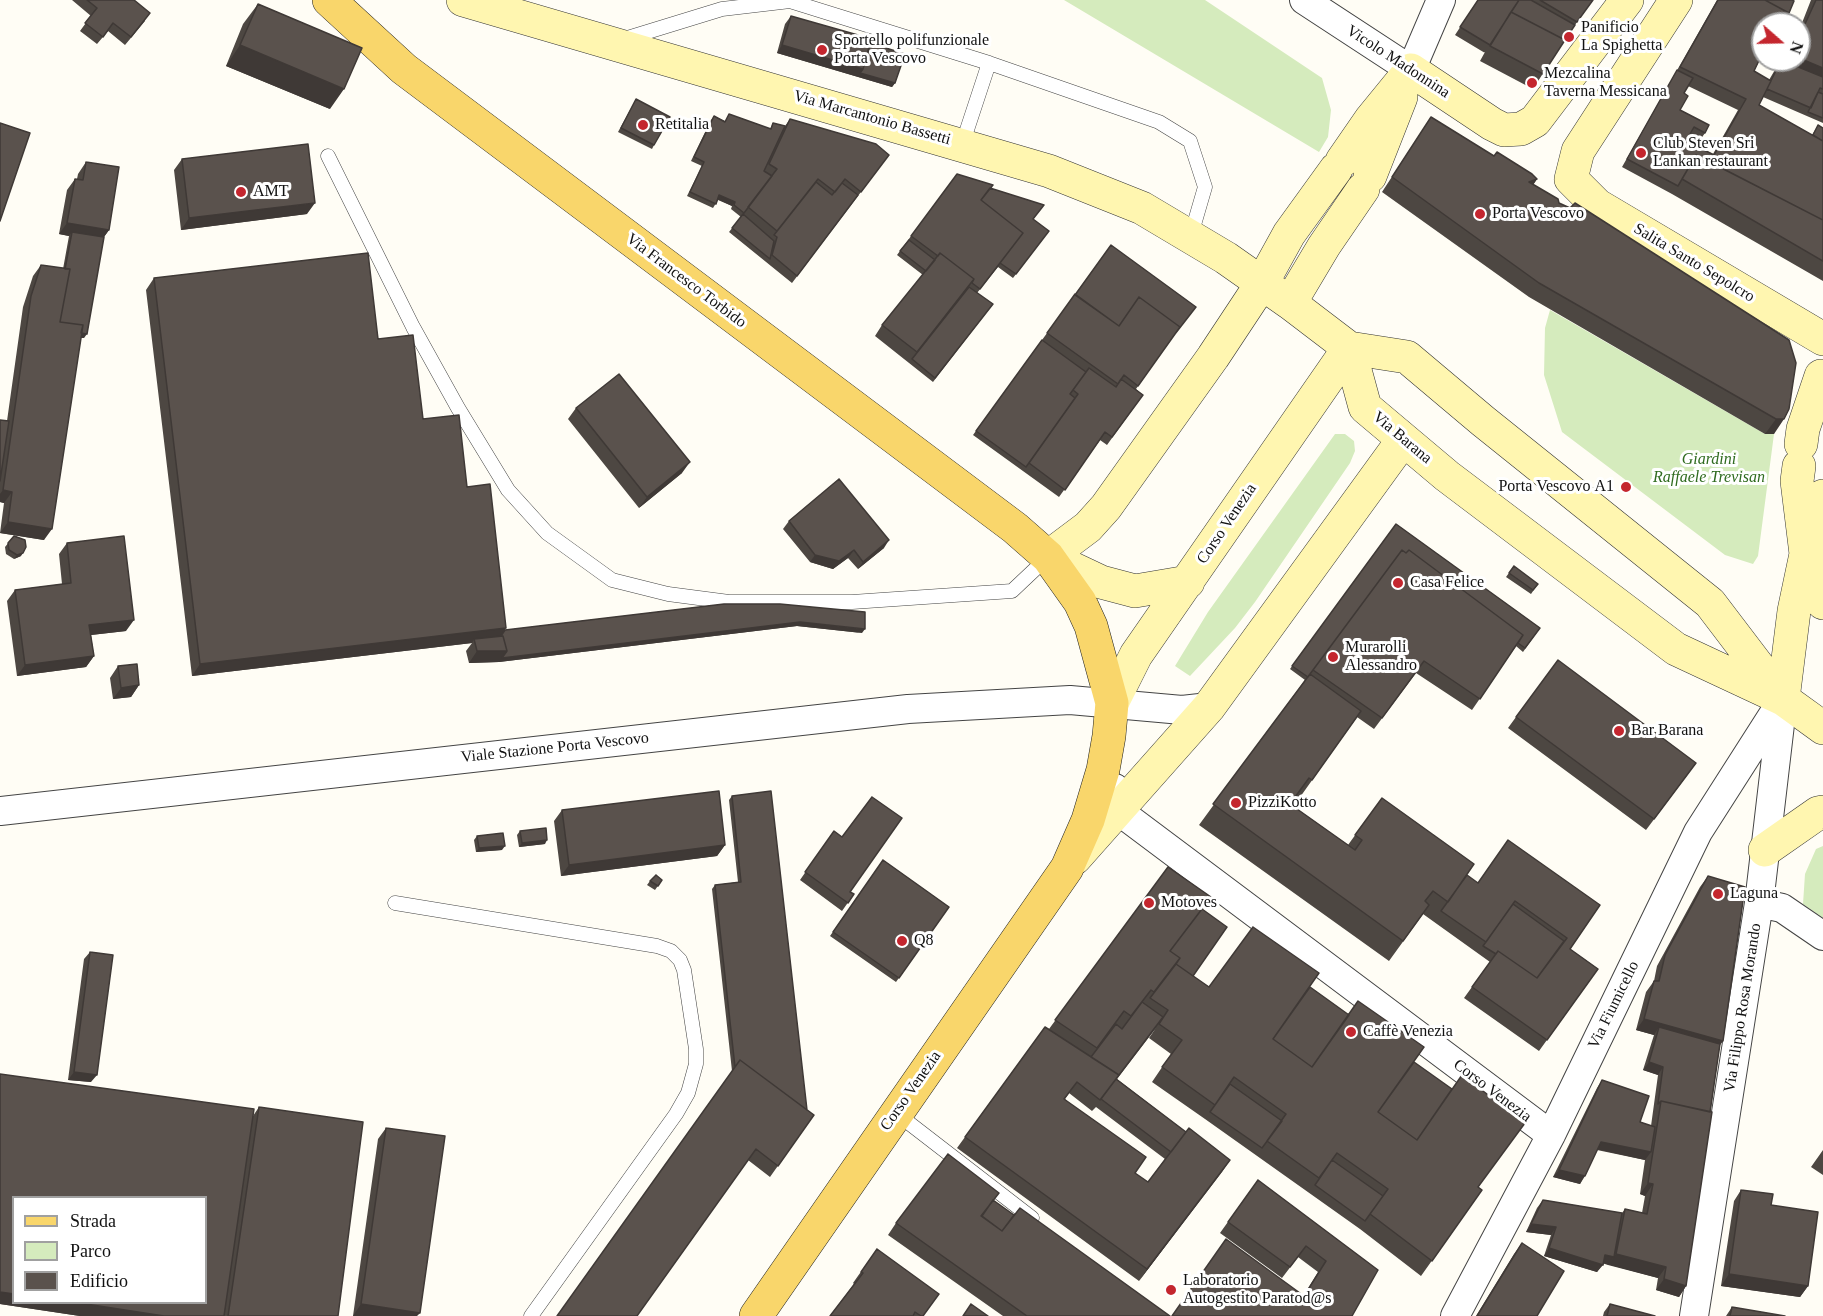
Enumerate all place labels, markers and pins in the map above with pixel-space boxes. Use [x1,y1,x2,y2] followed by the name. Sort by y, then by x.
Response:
[1581,18,1662,56] place label: Panificio La Spighetta
[1562,30,1576,44] marker: Panificio La Spighetta
[834,31,989,69] place label: Sportello polifunzionale Porta Vescovo
[815,43,829,57] marker: Sportello polifunzionale Porta Vescovo
[1544,64,1667,102] place label: Mezcalina Taverna Messicana
[1525,76,1539,90] marker: Mezcalina Taverna Messicana
[655,115,709,135] place label: Retitalia
[636,118,650,132] marker: Retitalia
[1653,134,1768,172] place label: Club Steven Sri Lankan restaurant
[1634,146,1648,160] marker: Club Steven Sri Lankan restaurant
[253,182,289,202] place label: AMT
[234,185,248,199] marker: AMT
[1492,204,1584,224] place label: Porta Vescovo
[1473,207,1487,221] marker: Porta Vescovo
[1498,477,1614,497] place label: Porta Vescovo A1
[1619,480,1633,494] marker: Porta Vescovo A1
[1410,573,1484,593] place label: Casa Felice
[1391,576,1405,590] marker: Casa Felice
[1345,638,1417,676] place label: Murarolli Alessandro
[1326,650,1340,664] marker: Murarolli Alessandro
[1631,721,1703,741] place label: Bar Barana
[1612,724,1626,738] marker: Bar Barana
[1248,793,1316,813] place label: PizziKotto
[1229,796,1243,810] marker: PizziKotto
[1730,884,1778,904] place label: Laguna
[1711,887,1725,901] marker: Laguna
[1161,893,1217,913] place label: Motoves
[1142,896,1156,910] marker: Motoves
[914,931,934,951] place label: Q8
[895,934,909,948] marker: Q8
[1363,1022,1453,1042] place label: Caffè Venezia
[1344,1025,1358,1039] marker: Caffè Venezia
[1183,1271,1332,1309] place label: Laboratorio Autogestito Paratod@s
[1164,1283,1178,1297] marker: Laboratorio Autogestito Paratod@s

